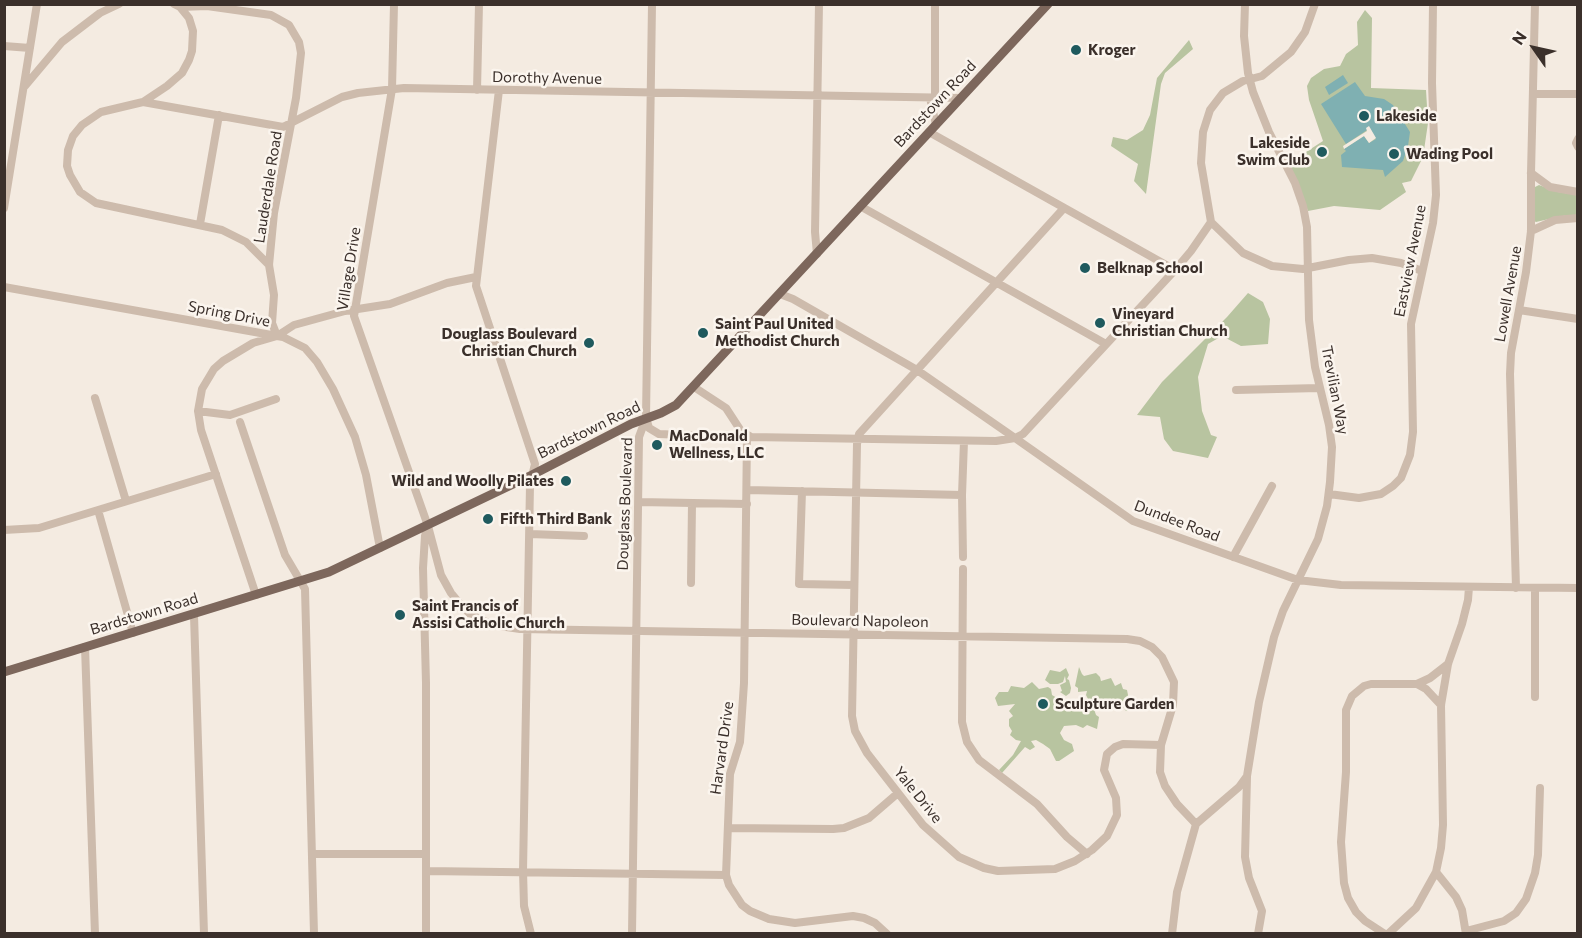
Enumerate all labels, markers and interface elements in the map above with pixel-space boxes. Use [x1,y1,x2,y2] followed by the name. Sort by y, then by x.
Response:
[1504,18,1564,78] north arrow
[1507,27,1530,48] text: N
[1088,41,1136,59] place label: Kroger
[1069,43,1083,57] marker: Kroger
[890,57,980,151] street label: Bardstown Road
[492,68,602,88] street label: Dorothy Avenue
[1376,107,1437,125] place label: Lakeside
[1357,109,1371,123] marker: Lakeside
[250,130,286,244] street label: Lauderdale Road
[1237,134,1310,169] place label: Lakeside Swim Club
[1315,145,1329,159] marker: Lakeside Swim Club
[1406,145,1493,163] place label: Wading Pool
[1387,147,1401,161] marker: Wading Pool
[1390,203,1430,319] street label: Eastview Avenue
[333,226,365,312] street label: Village Drive
[1491,244,1525,344] street label: Lowell Avenue
[1097,259,1203,277] place label: Belknap School
[1078,261,1092,275] marker: Belknap School
[186,297,272,331] street label: Spring Drive
[1112,305,1228,340] place label: Vineyard Christian Church
[715,315,840,350] place label: Saint Paul United Methodist Church
[1093,316,1107,330] marker: Vineyard Christian Church
[442,325,577,360] place label: Douglass Boulevard Christian Church
[696,326,710,340] marker: Saint Paul United Methodist Church
[582,336,596,350] marker: Douglass Boulevard Christian Church
[1318,344,1352,436] street label: Trevilian Way
[535,397,643,463] street label: Bardstown Road
[669,427,764,462] place label: MacDonald Wellness, LLC
[614,437,636,571] street label: Douglass Boulevard
[650,438,664,452] marker: MacDonald Wellness, LLC
[391,472,554,490] place label: Wild and Woolly Pilates
[559,474,573,488] marker: Wild and Woolly Pilates
[1132,496,1222,546] street label: Dundee Road
[500,510,612,528] place label: Fifth Third Bank
[481,512,495,526] marker: Fifth Third Bank
[88,589,200,639] street label: Bardstown Road
[412,597,565,632] place label: Saint Francis of Assisi Catholic Church
[393,608,407,622] marker: Saint Francis of Assisi Catholic Church
[791,611,929,631] street label: Boulevard Napoleon
[1055,695,1175,713] place label: Sculpture Garden
[1036,697,1050,711] marker: Sculpture Garden
[707,700,737,796] street label: Harvard Drive
[890,763,946,827] street label: Yale Drive

